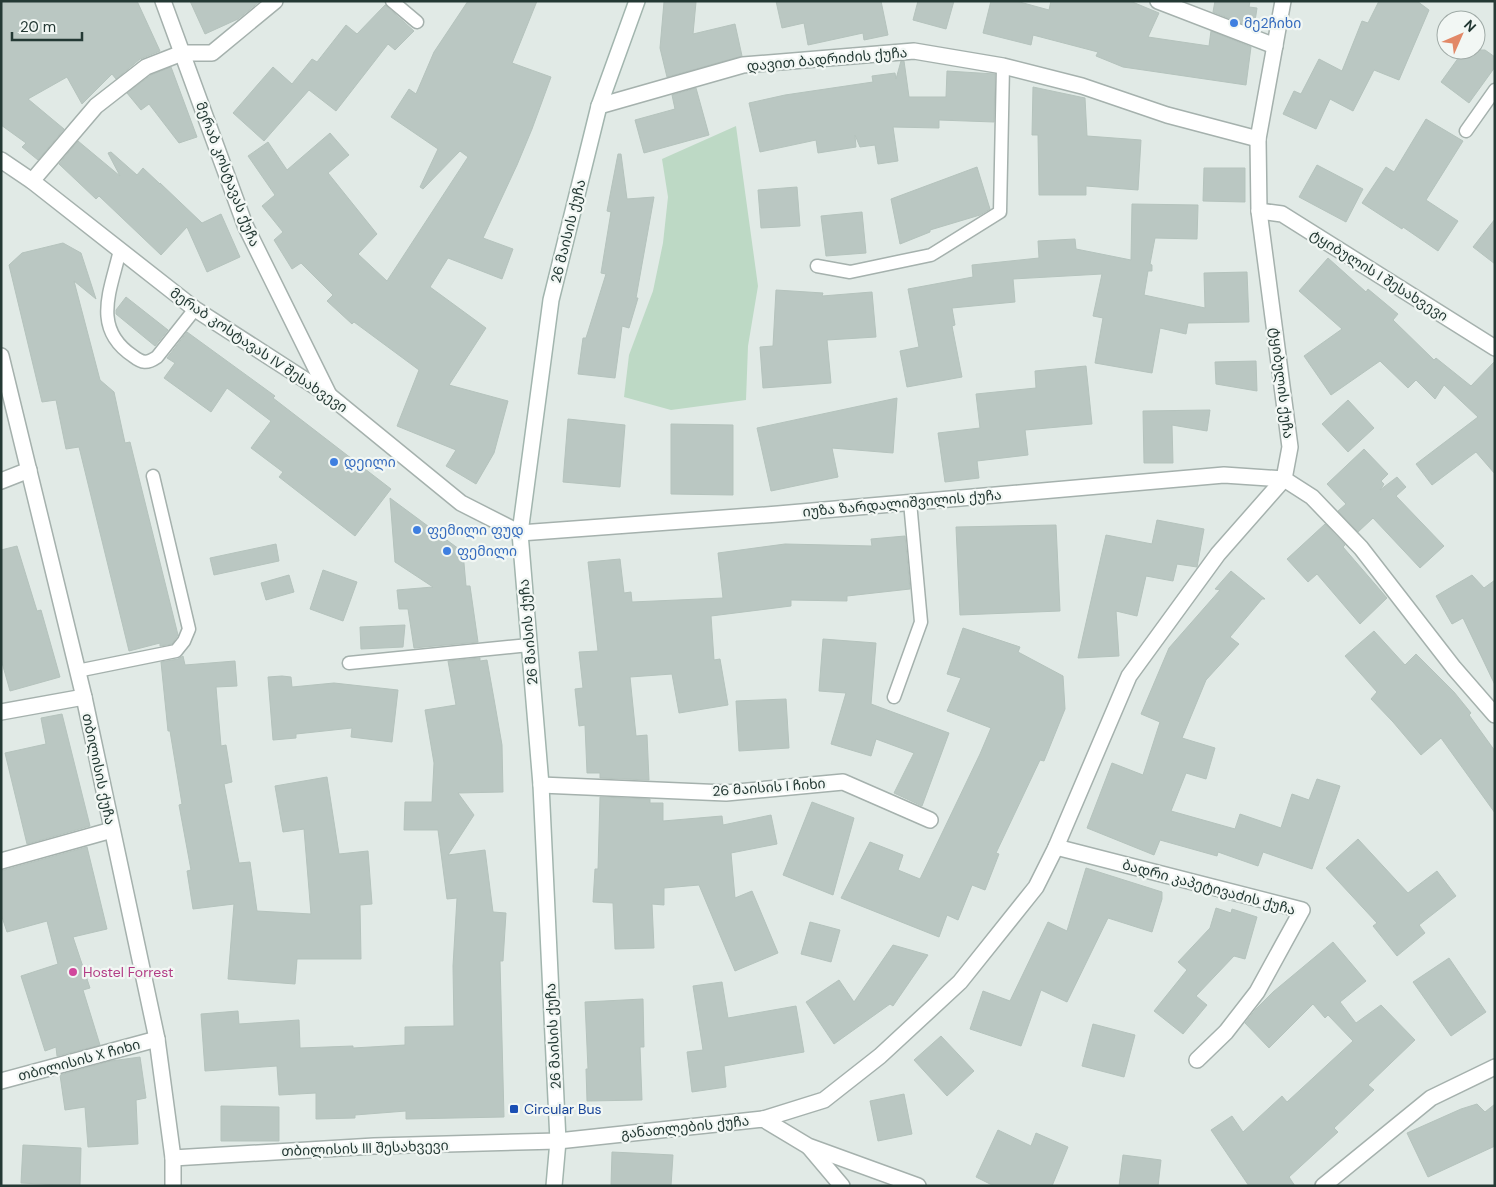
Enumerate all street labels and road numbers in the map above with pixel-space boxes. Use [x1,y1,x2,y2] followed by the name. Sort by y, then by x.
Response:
[746,43,908,75] street label: დავით ბადრიძის ქუჩა
[192,99,264,249] street label: მერაბ კოსტავას ქუჩა
[546,177,590,285] street label: 26 მაისის ქუჩა
[1307,225,1451,325] street label: ტყიბულის I შესახვევი
[167,284,351,416] street label: მერაბ კოსტავას IV შესახვევი
[1266,326,1298,440] street label: ტყიბულის ქუჩა
[802,485,1002,521] street label: იუზა ზარდალიშვილის ქუჩა
[514,578,542,686] street label: 26 მაისის ქუჩა
[78,712,120,826] street label: თბილისის ქუჩა
[712,774,826,800] street label: 26 მაისის I ჩიხი
[1120,855,1298,919] street label: ბადრი კაპეტივაძის ქუჩა
[541,983,565,1089] street label: 26 მაისის ქუჩა
[16,1035,142,1085] street label: თბილისის X ჩიხი
[620,1111,750,1143] street label: განათლების ქუჩა
[281,1136,449,1160] street label: თბილისის III შესახვევი

